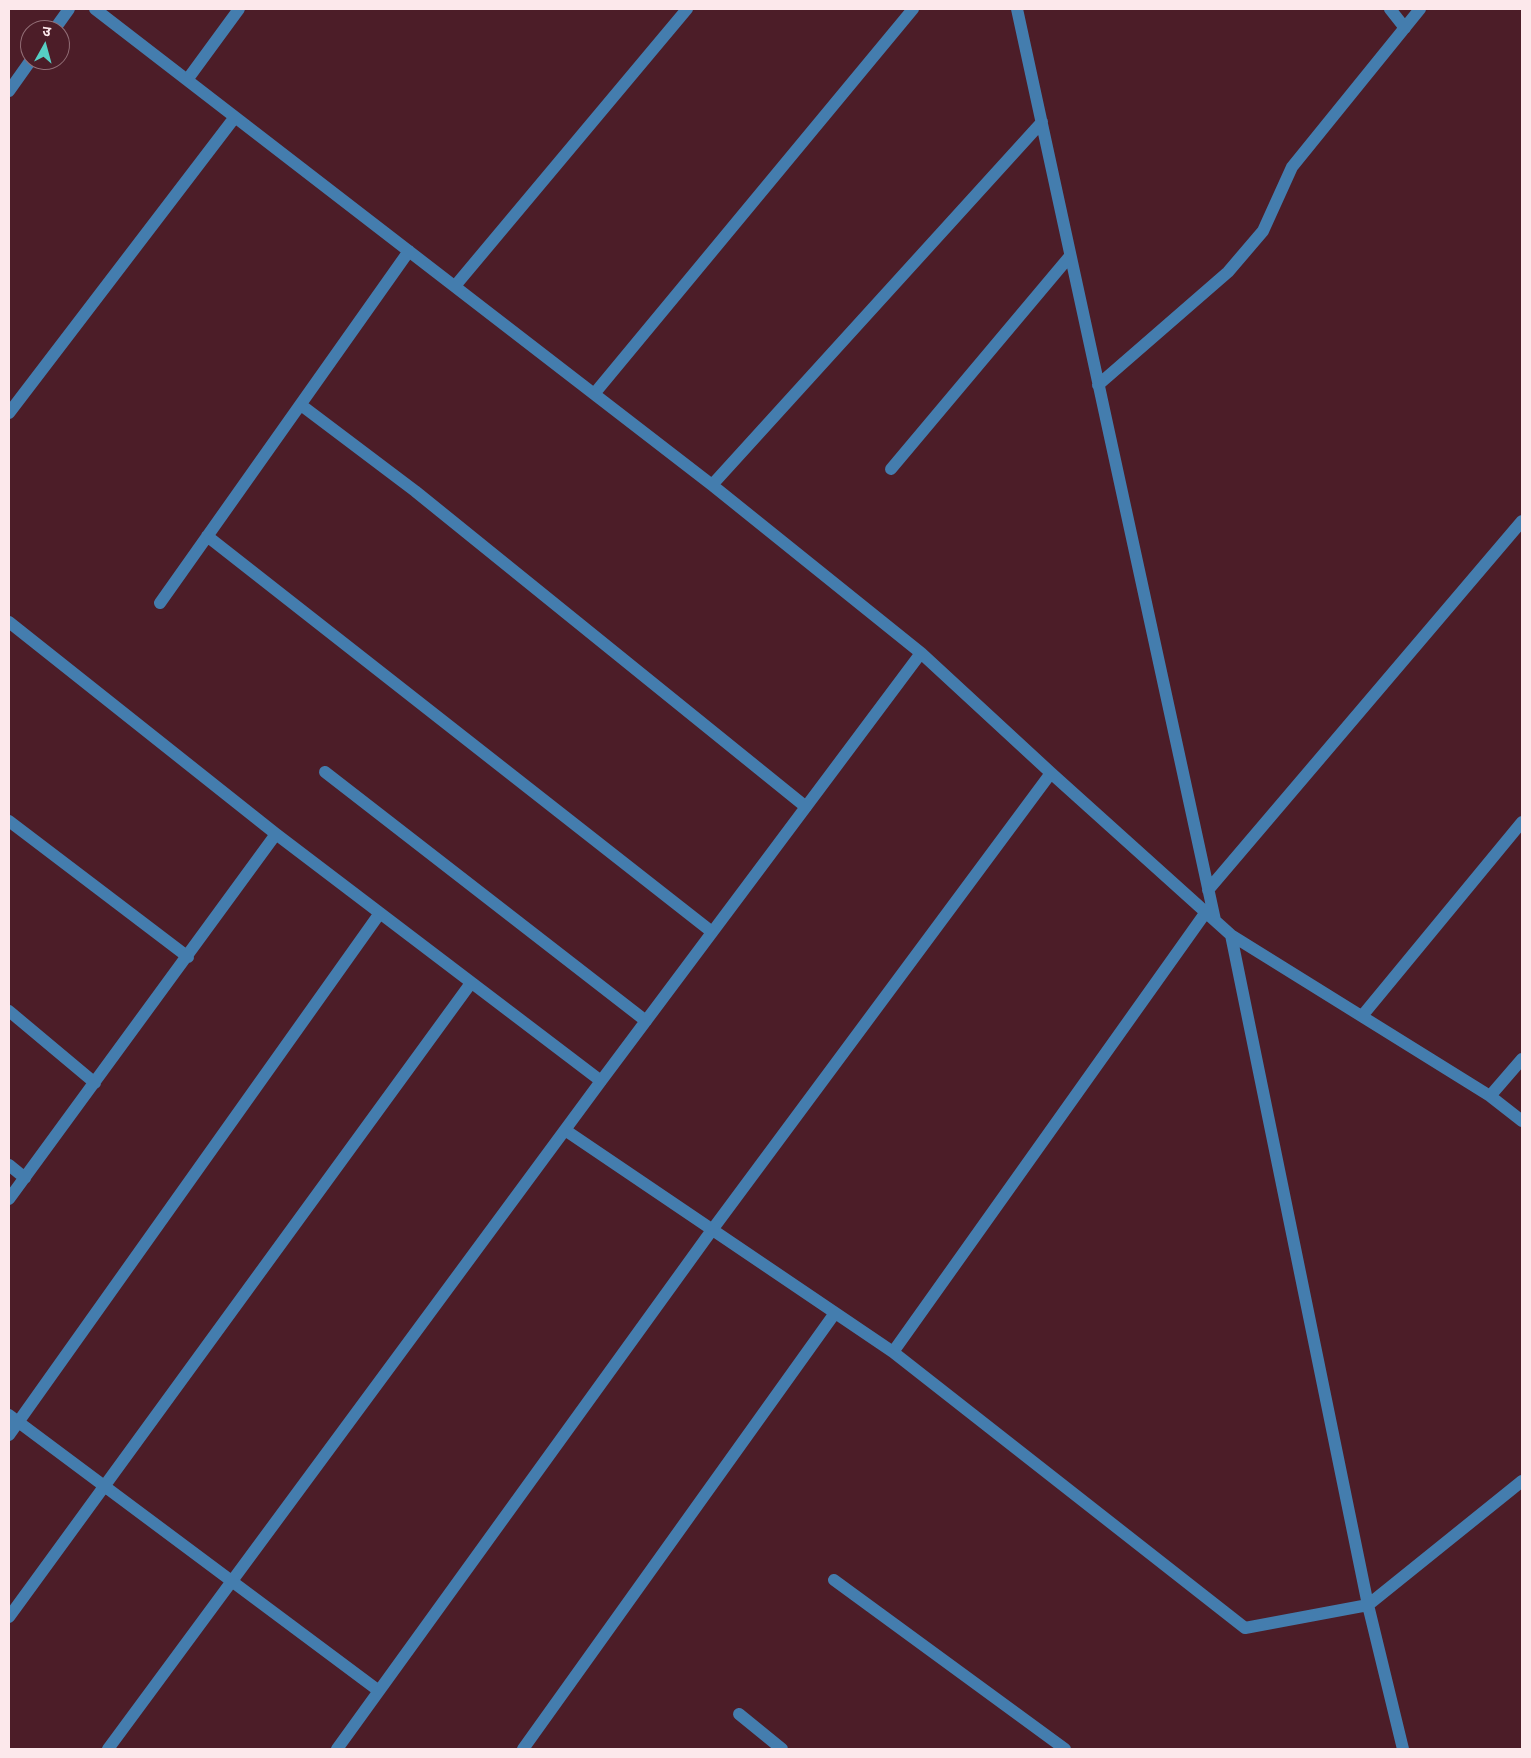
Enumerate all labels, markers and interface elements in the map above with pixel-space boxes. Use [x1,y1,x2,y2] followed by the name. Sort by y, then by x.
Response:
[20,20,70,70] north arrow
[42,23,52,40] text: उ

